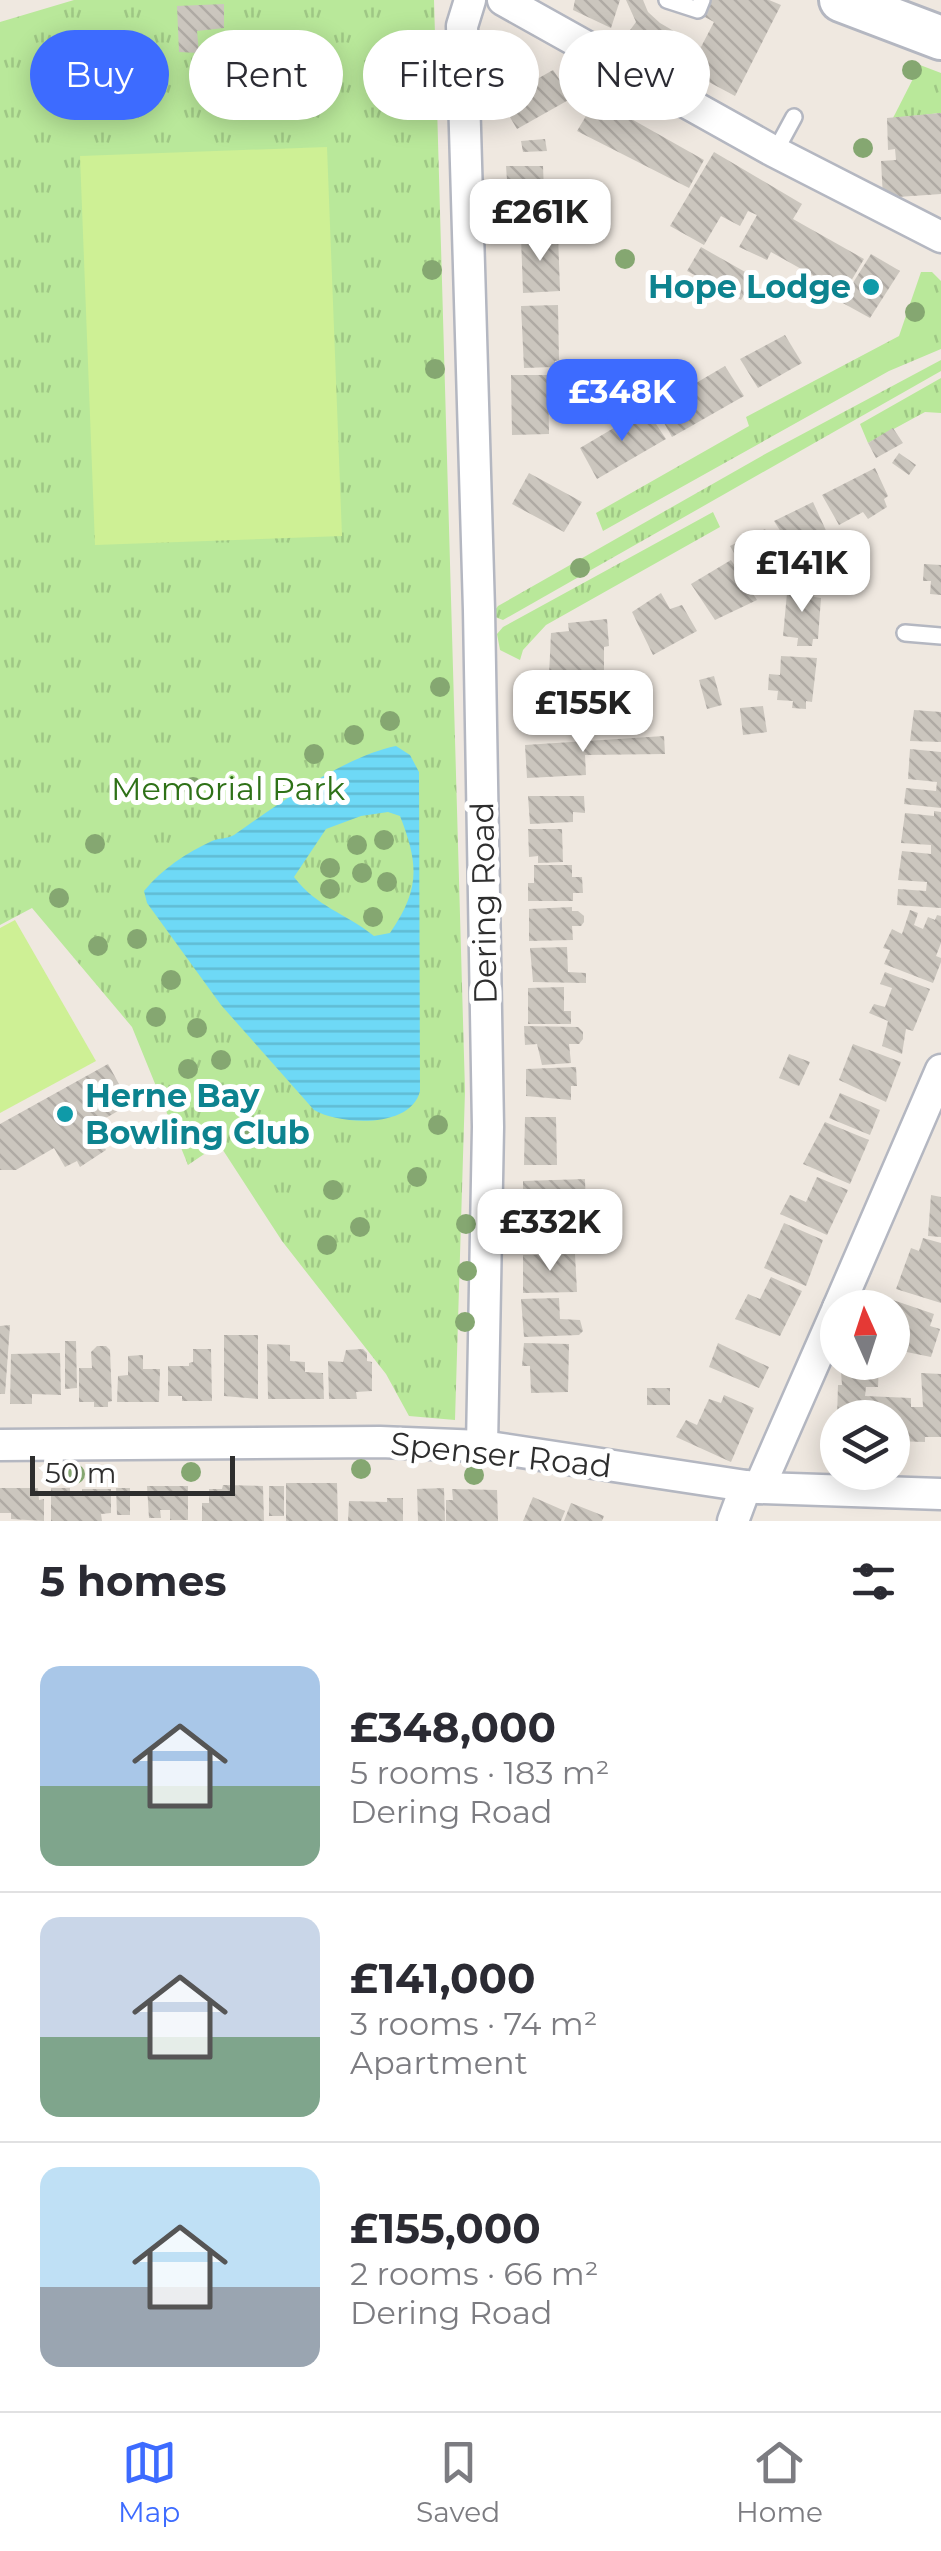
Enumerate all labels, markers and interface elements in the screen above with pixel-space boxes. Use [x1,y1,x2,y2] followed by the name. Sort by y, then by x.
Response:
[30,30,169,120] chip: Buy
[189,30,343,120] chip: Rent
[363,30,539,120] chip: Filters
[559,30,710,120] chip: New
[470,179,610,264] pin: £261K
[492,192,588,231] text: £261K
[648,267,851,306] place label: Hope Lodge
[860,276,882,298] marker: Hope Lodge
[552,359,692,444] pin: £348K
[568,372,676,411] text: £348K
[732,530,872,615] pin: £141K
[756,543,848,582] text: £141K
[513,670,653,755] pin: £155K
[535,683,631,722] text: £155K
[111,769,345,808] park label: Memorial Park
[462,801,505,1005] street label: Dering Road
[85,1076,310,1152] place label: Herne Bay Bowling Club
[54,1103,76,1125] marker: Herne Bay Bowling Club
[480,1189,620,1274] pin: £332K
[499,1202,601,1241] text: £332K
[820,1290,910,1380] north arrow
[820,1290,910,1490] map controls
[820,1400,910,1490] button: layers
[389,1423,614,1486] street label: Spenser Road
[30,1451,235,1496] scale bar
[45,1456,116,1490] text: 50 m
[846,1554,901,1609] icon: filters
[40,1555,227,1607] text: 5 homes
[350,1701,556,1753] text: £348,000
[120,1706,240,1826] icon: home
[350,1753,610,1792] text: 5 rooms · 183 m²
[350,1792,553,1831] text: Dering Road
[350,1952,535,2004] text: £141,000
[120,1957,240,2077] icon: home
[350,2004,597,2043] text: 3 rooms · 74 m²
[350,2043,528,2082] text: Apartment
[350,2202,541,2254] text: £155,000
[120,2207,240,2327] icon: home
[350,2254,599,2293] text: 2 rooms · 66 m²
[350,2293,553,2332] text: Dering Road
[118,2435,180,2529] tab: Map
[416,2435,500,2529] tab: Saved
[736,2435,823,2529] tab: Home

